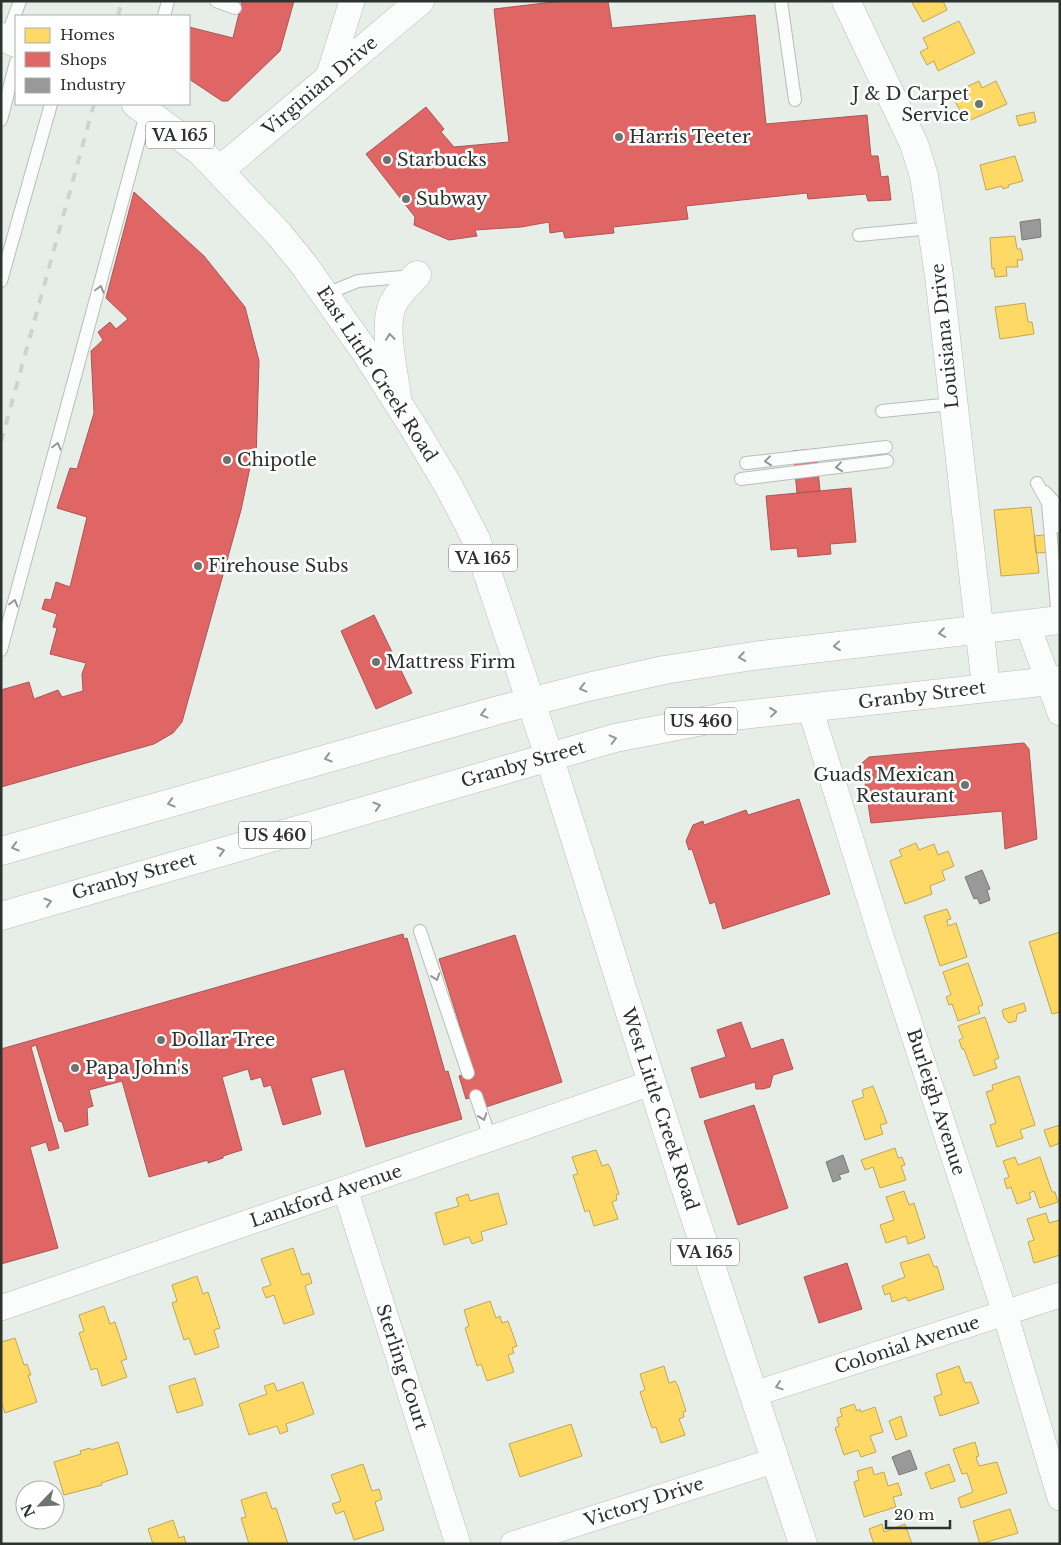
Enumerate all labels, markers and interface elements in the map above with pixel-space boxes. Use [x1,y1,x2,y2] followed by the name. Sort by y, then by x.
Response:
[15,15,190,105] legend
[60,25,115,44] text: Homes
[257,32,382,141] street label: Virginian Drive
[60,50,107,69] text: Shops
[60,75,126,94] text: Industry
[850,83,969,126] place label: J & D Carpet Service
[973,98,985,110] marker: J & D Carpet Service
[146,122,214,148] road number: VA 165
[629,126,751,148] place label: Harris Teeter
[613,131,625,143] marker: Harris Teeter
[397,149,487,171] place label: Starbucks
[381,154,393,166] marker: Starbucks
[416,188,488,210] place label: Subway
[400,193,412,205] marker: Subway
[926,262,964,410] street label: Louisiana Drive
[312,282,442,466] street label: East Little Creek Road
[94,286,104,294] one-way arrow
[385,333,396,341] one-way arrow
[51,442,62,450] one-way arrow
[237,449,317,471] place label: Chipotle
[221,454,233,466] marker: Chipotle
[763,455,771,466] one-way arrow
[835,461,843,472] one-way arrow
[449,544,517,572] road number: VA 165
[208,555,348,577] place label: Firehouse Subs
[192,560,204,572] marker: Firehouse Subs
[8,598,19,607] one-way arrow
[937,627,945,638] one-way arrow
[833,640,841,651] one-way arrow
[386,651,516,673] place label: Mattress Firm
[738,652,747,662] one-way arrow
[370,656,382,668] marker: Mattress Firm
[857,676,987,714] street label: Granby Street
[578,682,587,693] one-way arrow
[769,707,777,718] one-way arrow
[665,708,737,734] road number: US 460
[480,709,489,719] one-way arrow
[608,734,617,745] one-way arrow
[458,736,588,792] street label: Granby Street
[324,753,332,763] one-way arrow
[813,764,955,807] place label: Guads Mexican Restaurant
[959,779,971,791] marker: Guads Mexican Restaurant
[168,797,176,807] one-way arrow
[372,802,381,812] one-way arrow
[239,822,311,848] road number: US 460
[11,842,20,852] one-way arrow
[216,846,224,856] one-way arrow
[69,848,199,904] street label: Granby Street
[43,897,52,907] one-way arrow
[430,973,440,981] one-way arrow
[617,1004,703,1213] street label: West Little Creek Road
[902,1026,970,1178] street label: Burleigh Avenue
[171,1029,275,1051] place label: Dollar Tree
[155,1034,167,1046] marker: Dollar Tree
[85,1057,189,1079] place label: Papa John's
[69,1062,81,1074] marker: Papa John's
[477,1112,487,1120] one-way arrow
[247,1160,405,1232] street label: Lankford Avenue
[671,1238,739,1266] road number: VA 165
[371,1301,433,1433] street label: Sterling Court
[832,1311,982,1379] street label: Colonial Avenue
[775,1380,783,1390] one-way arrow
[580,1472,707,1532] street label: Victory Drive
[15,1480,65,1530] north arrow
[886,1498,950,1530] scale bar
[17,1501,39,1520] text: N
[894,1505,934,1524] text: 20 m

